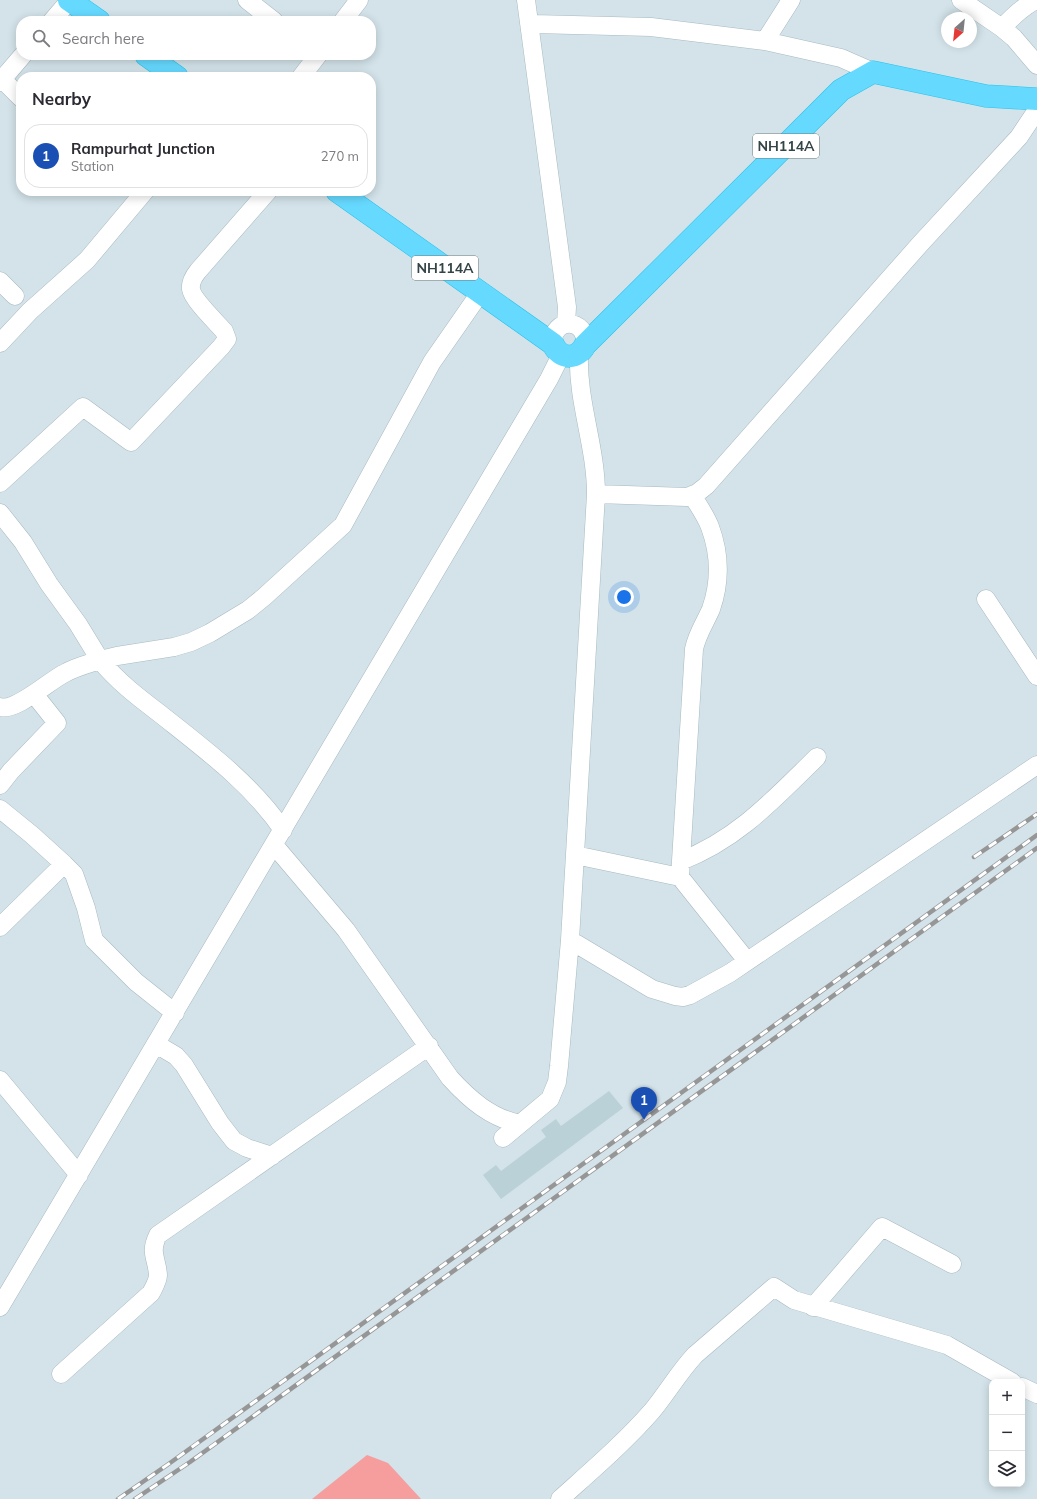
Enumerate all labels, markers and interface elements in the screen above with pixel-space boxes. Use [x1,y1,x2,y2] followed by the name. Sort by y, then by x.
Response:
[941,12,977,48] north arrow
[16,16,376,60] search box
[30,27,52,49] icon: search
[62,29,144,48] text: Search here
[32,88,91,109] text: Nearby
[753,134,819,158] road number: NH114A
[71,139,215,158] text: Rampurhat Junction
[42,148,50,164] text: 1
[321,148,359,164] text: 270 m
[71,158,114,174] text: Station
[412,256,478,280] road number: NH114A
[614,587,634,607] your location
[631,1087,657,1120] pin: 1
[989,1379,1025,1487] map controls
[989,1379,1025,1415] button: +
[989,1415,1025,1451] button: −
[989,1451,1025,1487] button: layers

